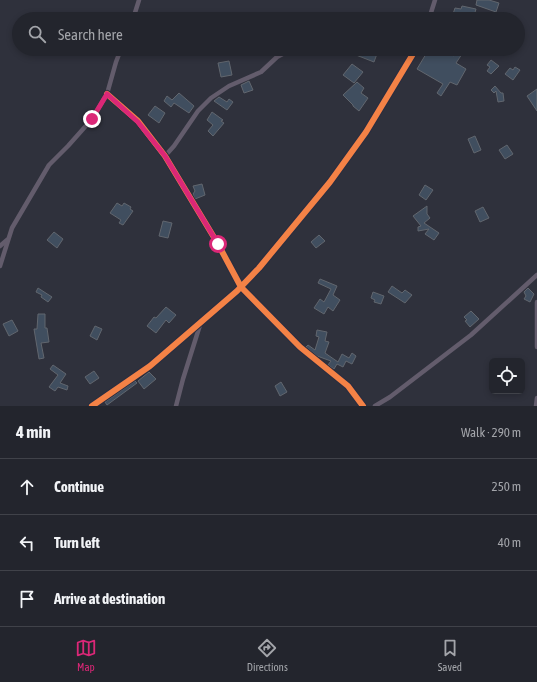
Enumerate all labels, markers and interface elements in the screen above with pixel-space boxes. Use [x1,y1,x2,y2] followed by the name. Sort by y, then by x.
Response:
[12,12,525,56] search box
[26,23,48,45] icon: search
[58,26,123,43] text: Search here
[83,110,101,128] route end
[209,235,227,253] route start
[489,358,525,394] map controls
[489,358,525,394] button: locate
[16,422,51,442] text: 4 min
[461,425,521,440] text: Walk · 290 m
[16,476,38,498] icon: ahead
[54,478,104,495] text: Continue
[492,479,521,494] text: 250 m
[16,532,38,554] icon: left
[54,534,100,551] text: Turn left
[498,535,521,550] text: 40 m
[16,588,38,610] icon: arrive
[54,590,165,607] text: Arrive at destination
[75,637,97,673] tab: Map
[247,637,288,673] tab: Directions
[438,637,462,673] tab: Saved

